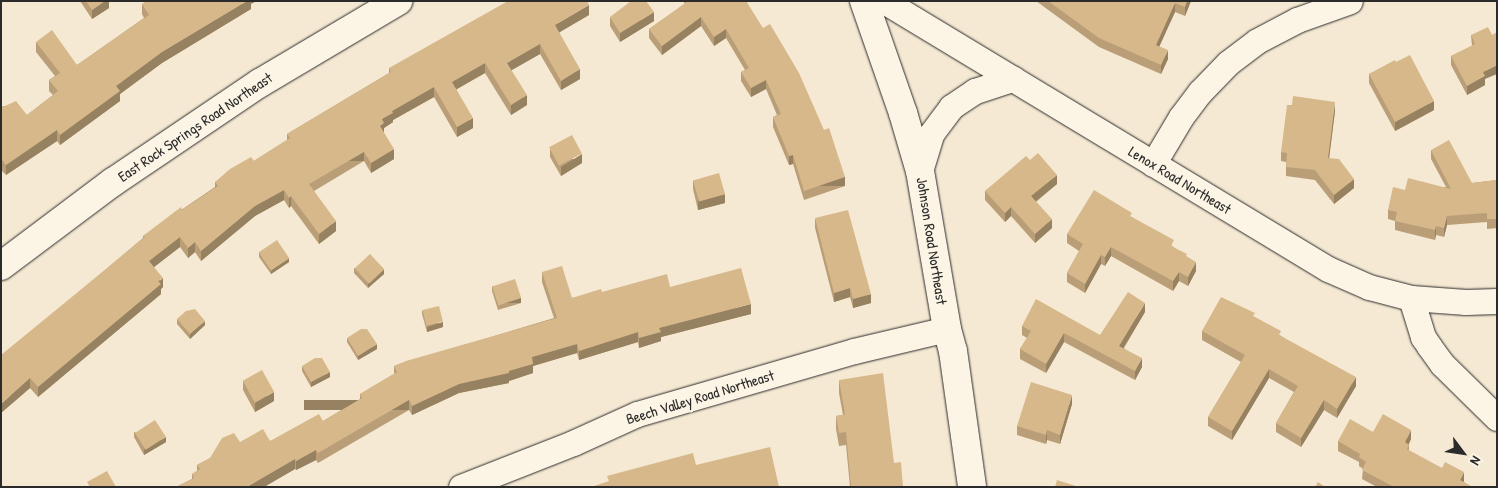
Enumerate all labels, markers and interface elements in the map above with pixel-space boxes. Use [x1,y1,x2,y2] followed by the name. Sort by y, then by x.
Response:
[114,69,276,185] street label: East Rock Springs Road Northeast
[1125,142,1235,218] street label: Lenox Road Northeast
[913,176,951,306] street label: Johnson Road Northeast
[624,366,776,428] street label: Beech Valley Road Northeast
[1438,428,1488,478] north arrow
[1466,453,1486,469] text: N

